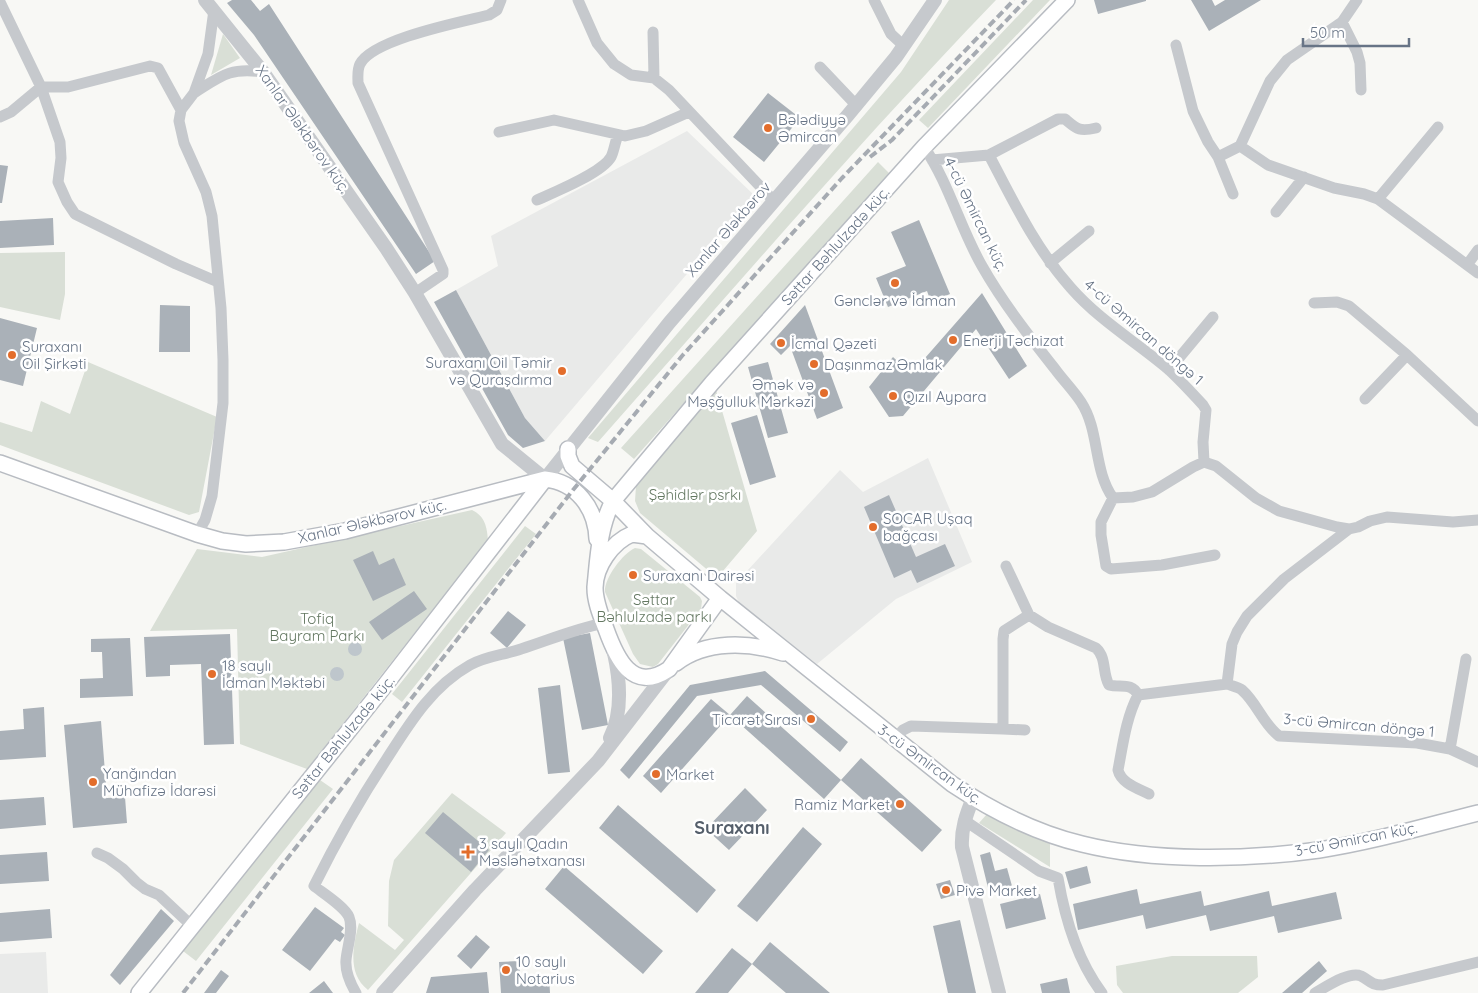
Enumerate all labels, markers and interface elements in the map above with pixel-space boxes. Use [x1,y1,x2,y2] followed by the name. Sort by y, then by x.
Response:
[1303,15,1409,47] scale bar
[1310,23,1345,42] text: 50 m
[252,61,354,197] street label: Xanlar Ələkbərov küç.
[778,110,846,146] place label: Bələdiyyə Əmircan
[762,122,774,134] marker: Bələdiyyə Əmircan
[940,154,1012,274] street label: 4-cü Əmircan küç.
[681,177,775,281] street label: Xanlar Ələkbərov
[777,183,893,309] street label: Səttar Bəhlulzadə küç.
[1080,275,1208,389] street label: 4-cü Əmircan döngə 1
[889,277,901,289] marker: Gənclər və İdman
[834,291,956,310] place label: Gənclər və İdman
[963,331,1064,350] place label: Enerji Təchizat
[791,334,877,353] place label: İcmal Qəzeti
[947,334,959,346] marker: Enerji Təchizat
[22,337,86,373] place label: Suraxanı Oil Şirkəti
[775,337,787,349] marker: İcmal Qəzeti
[6,349,18,361] marker: Suraxanı Oil Şirkəti
[426,353,552,389] place label: Suraxanı Oil Təmir və Quraşdırma
[824,355,942,374] place label: Daşınmaz Əmlak
[808,358,820,370] marker: Daşınmaz Əmlak
[556,365,568,377] marker: Suraxanı Oil Təmir və Quraşdırma
[687,375,814,411] place label: Əmək və Məşğulluk Mərkəzi
[818,387,830,399] marker: Əmək və Məşğulluk Mərkəzi
[903,387,987,406] place label: Qızıl Aypara
[887,390,899,402] marker: Qızıl Aypara
[649,485,741,504] park label: Şəhidlər psrkı
[296,495,448,547] street label: Xanlar Ələkbərov küç.
[883,509,972,545] place label: SOCAR Uşaq bağçası
[867,521,879,533] marker: SOCAR Uşaq bağçası
[643,566,755,585] place label: Suraxanı Dairəsi
[627,569,639,581] marker: Suraxanı Dairəsi
[596,590,712,626] park label: Səttar Bəhlulzadə parkı
[270,609,364,645] park label: Tofiq Bayram Parkı
[222,656,325,692] place label: 18 saylı İdman Məktəbi
[206,668,218,680] marker: 18 saylı İdman Məktəbi
[287,672,399,802] street label: Səttar Bəhlulzadə küç.
[1283,709,1435,741] street label: 3-cü Əmircan döngə 1
[712,710,801,729] place label: Ticarət Sırası
[805,713,817,725] marker: Ticarət Sırası
[874,720,986,808] street label: 3-cü Əmircan küç.
[103,764,216,800] place label: Yanğından Mühafizə İdarəsi
[666,765,715,784] place label: Market
[650,768,662,780] marker: Market
[87,776,99,788] marker: Yanğından Mühafizə İdarəsi
[794,795,890,814] place label: Ramiz Market
[894,798,906,810] marker: Ramiz Market
[694,816,770,839] district label: Suraxanı
[1293,818,1419,860] street label: 3-cü Əmircan küç.
[479,834,585,870] place label: 3 saylı Qadın Məsləhətxanası
[461,845,475,859] marker: 3 saylı Qadın Məsləhətxanası
[956,881,1037,900] place label: Pivə Market
[940,884,952,896] marker: Pivə Market
[516,952,575,988] place label: 10 saylı Notarius
[500,964,512,976] marker: 10 saylı Notarius

